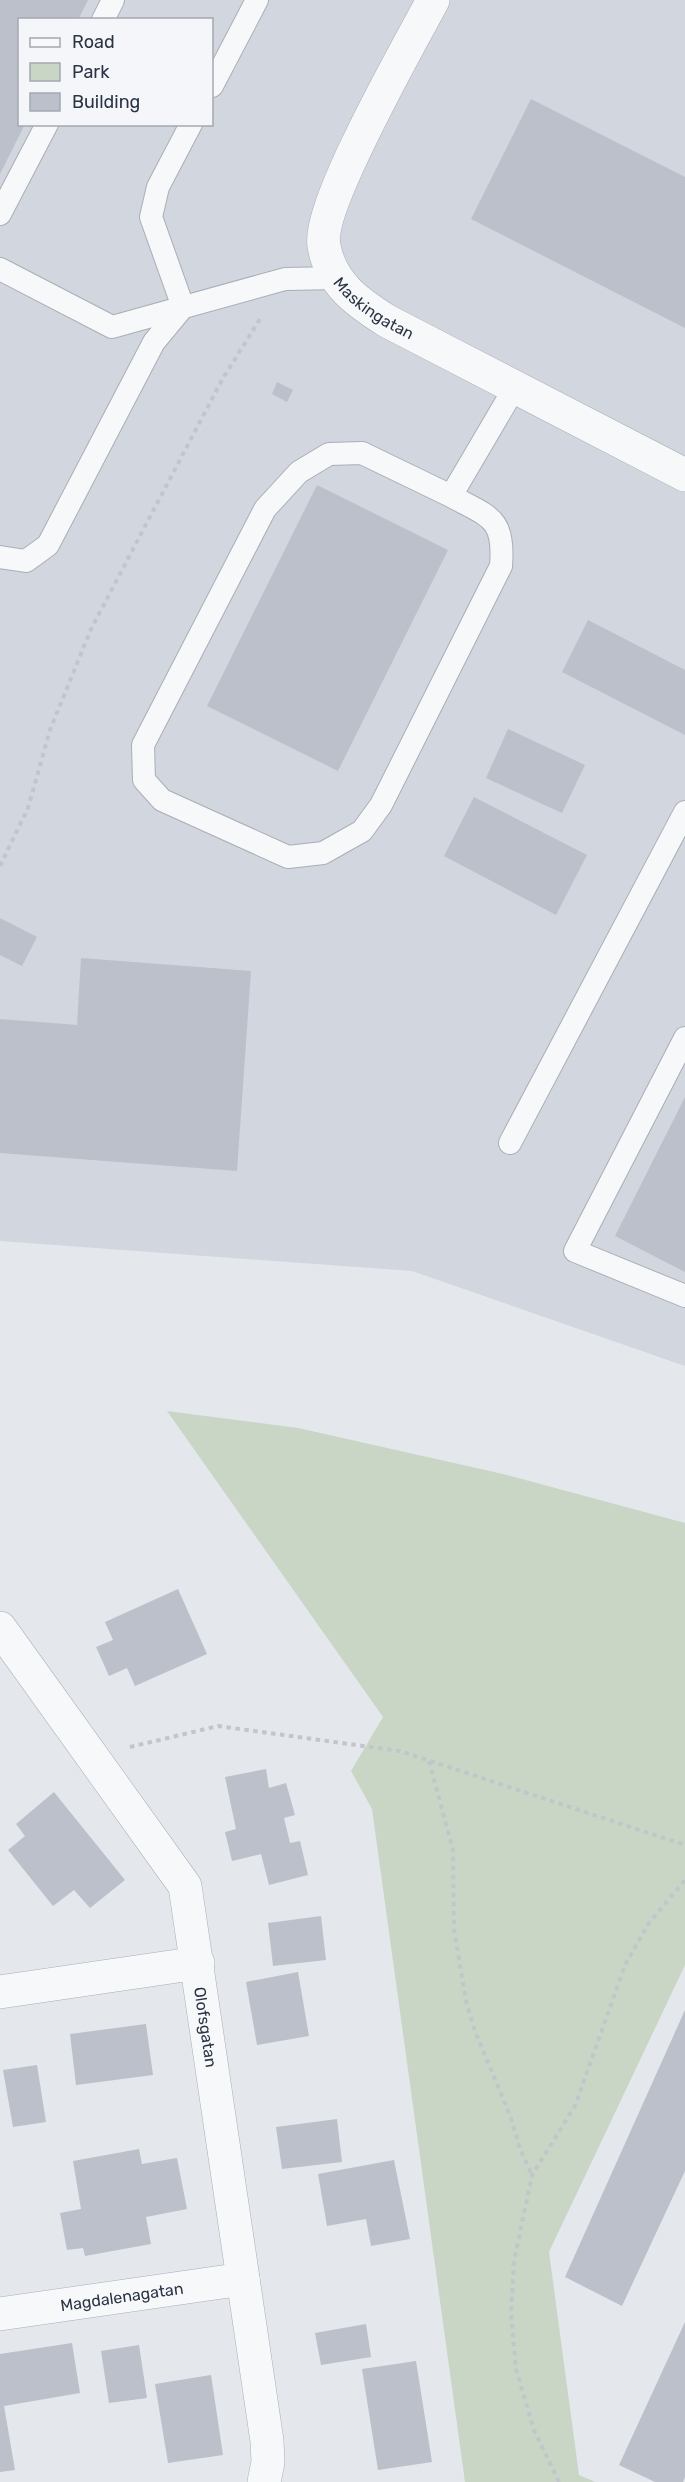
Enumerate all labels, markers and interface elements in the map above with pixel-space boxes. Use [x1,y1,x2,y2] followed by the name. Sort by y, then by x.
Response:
[18,18,213,126] legend
[72,31,115,53] text: Road
[72,61,110,83] text: Park
[72,91,140,113] text: Building
[329,273,417,343] street label: Maskingatan
[190,1985,221,2069] street label: Olofsgatan
[59,2279,185,2315] street label: Magdalenagatan

